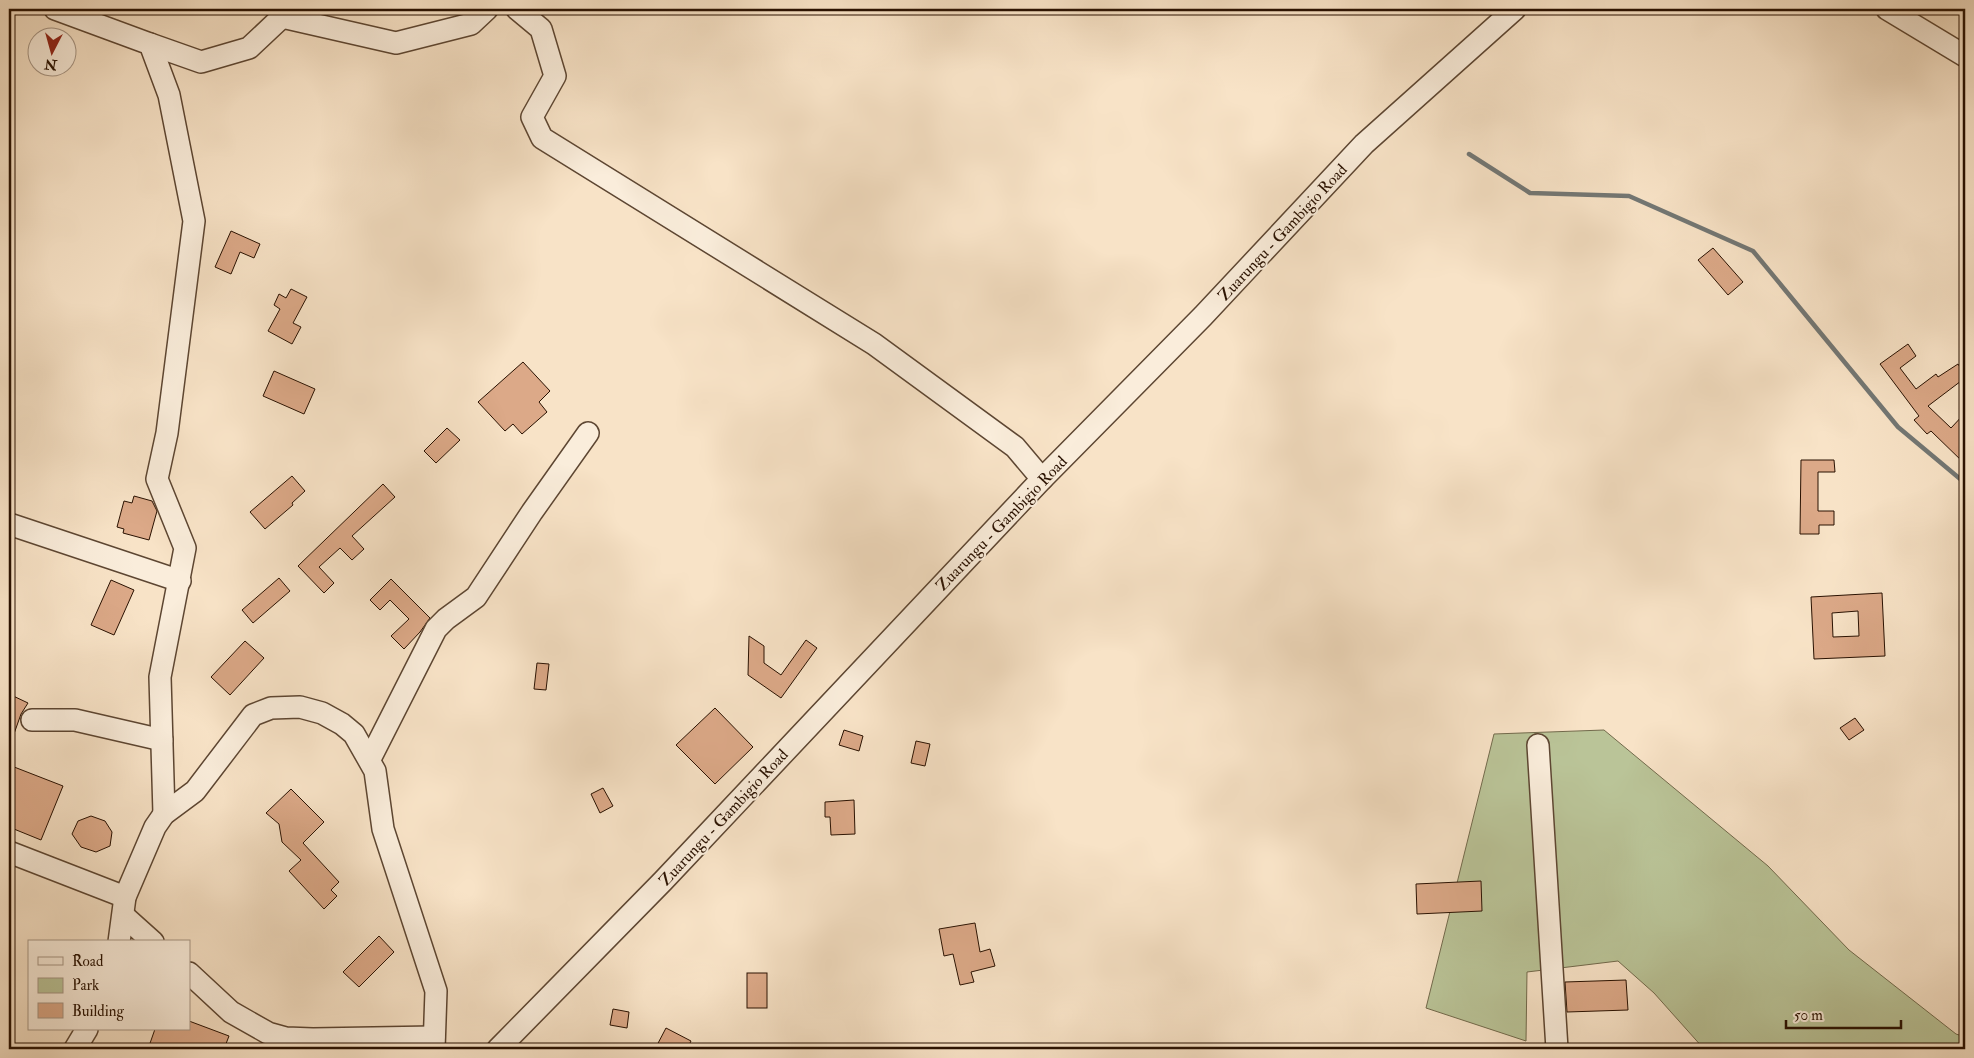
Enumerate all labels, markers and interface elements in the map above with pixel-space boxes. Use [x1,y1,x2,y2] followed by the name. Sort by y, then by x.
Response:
[28,28,78,78] north arrow
[43,55,59,74] text: N
[1214,160,1352,305] street label: Zuarungu - Gambigio Road
[932,452,1072,595] street label: Zuarungu - Gambigio Road
[655,745,793,890] street label: Zuarungu - Gambigio Road
[28,940,190,1030] legend
[72,952,104,971] text: Road
[72,976,99,995] text: Park
[1786,998,1902,1030] scale bar
[72,1002,124,1021] text: Building
[1794,1006,1823,1025] text: 50 m

